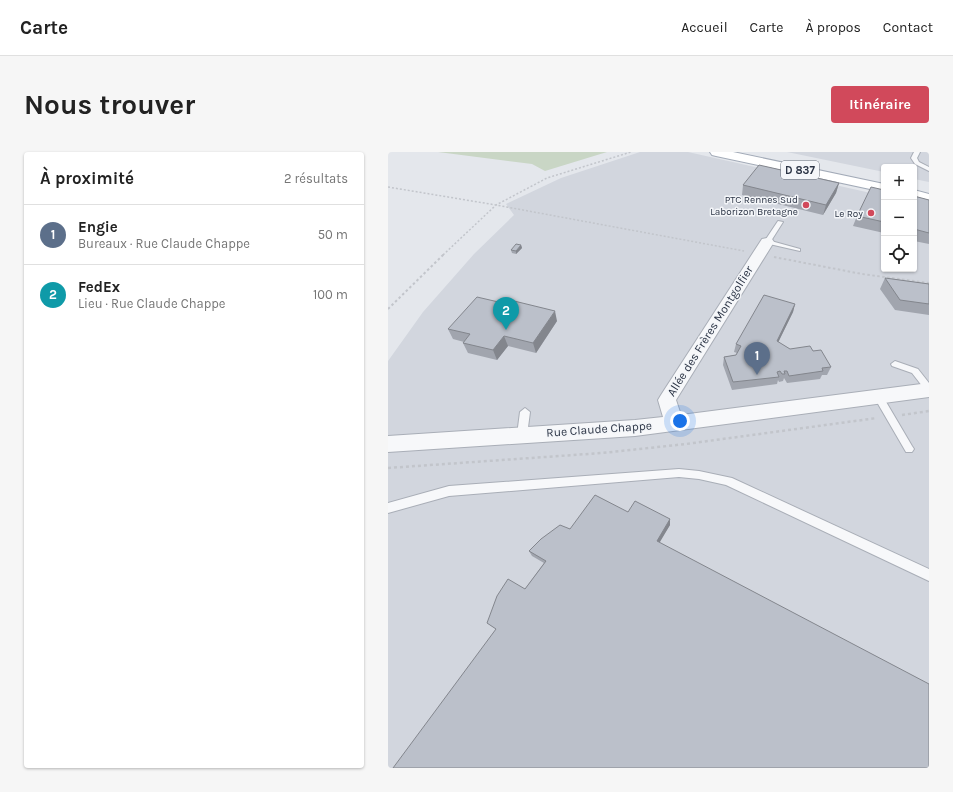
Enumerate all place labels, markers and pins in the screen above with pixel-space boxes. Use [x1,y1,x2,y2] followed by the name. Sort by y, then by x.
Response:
[710,194,798,218] place label: PTC Rennes Sud Laborizon Bretagne
[801,200,811,210] marker: PTC Rennes Sud Laborizon Bretagne
[835,208,863,220] place label: Le Roy
[866,208,876,218] marker: Le Roy
[493,297,519,330] pin: 2
[744,342,770,375] pin: 1

